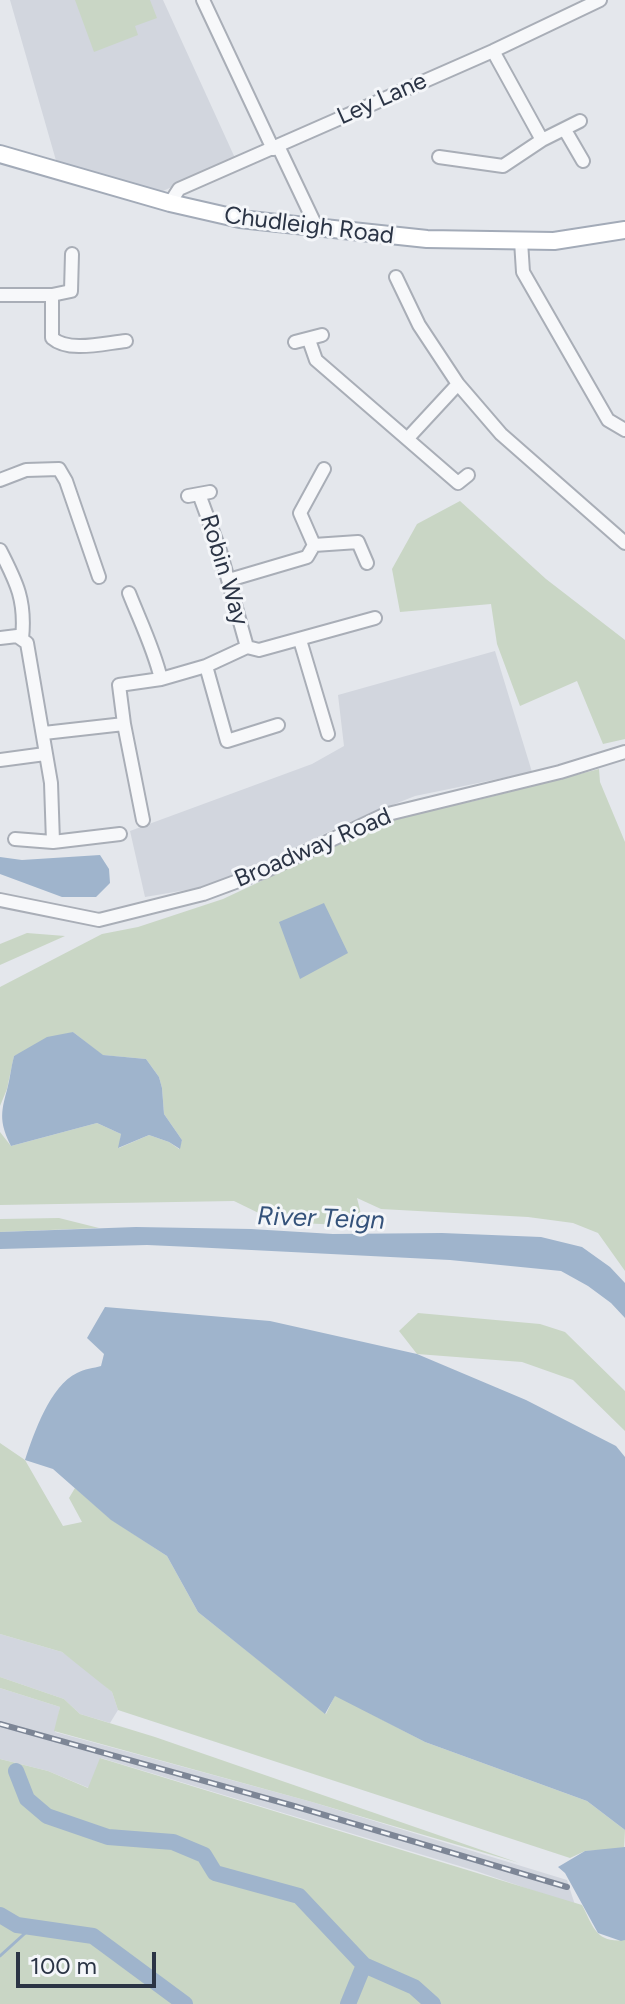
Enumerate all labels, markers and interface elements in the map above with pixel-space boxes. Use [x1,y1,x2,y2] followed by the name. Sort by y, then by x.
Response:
[333,67,431,131] street label: Ley Lane
[223,201,395,251] street label: Chudleigh Road
[193,511,255,629] street label: Robin Way
[230,802,396,894] street label: Broadway Road
[257,1201,385,1237] water label: River Teign
[20,1936,160,1986] scale bar
[30,1951,97,1980] text: 100 m

